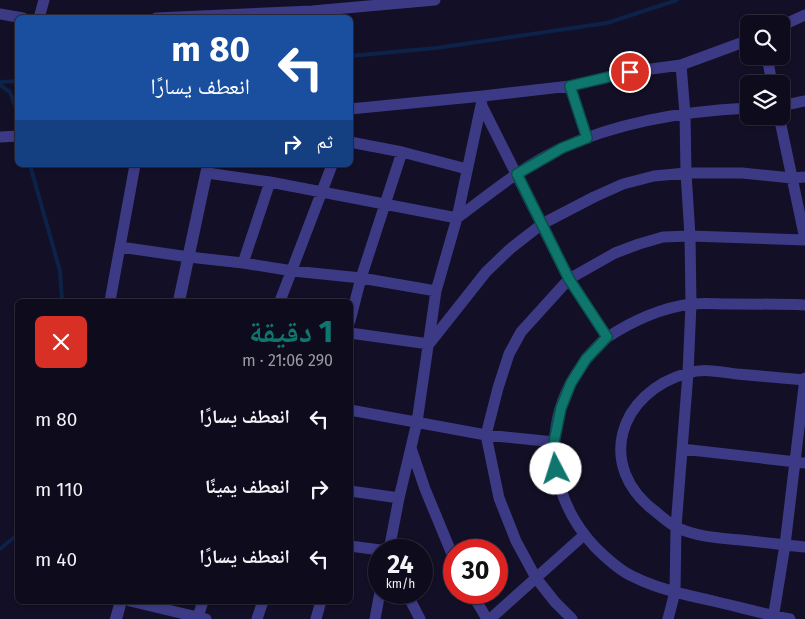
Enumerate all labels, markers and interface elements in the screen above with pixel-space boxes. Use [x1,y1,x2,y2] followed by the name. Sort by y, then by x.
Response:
[740,15,790,125] map controls
[740,15,790,65] button: search
[171,28,250,70] text: 80 m
[268,35,333,100] icon: left
[609,51,651,93] pin
[616,58,644,86] icon: arrive
[151,73,250,100] text: انعطف يسارًا
[740,75,790,125] button: layers
[278,130,306,158] icon: right
[316,130,333,153] text: ثم
[249,314,333,350] text: 1 دقيقة
[35,316,87,368] button: close
[242,351,333,370] text: 290 m · 21:06
[199,405,290,428] text: انعطف يسارًا
[305,405,333,433] icon: left
[35,408,77,431] text: 80 m
[529,442,581,494] position arrow
[205,475,290,498] text: انعطف يمينًا
[305,475,333,503] icon: right
[35,478,83,501] text: 110 m
[443,539,508,604] speed limit sign: 30
[199,545,290,568] text: انعطف يسارًا
[305,545,333,573] icon: left
[35,548,77,571] text: 40 m
[387,550,414,580] text: 24
[386,577,415,591] text: km/h

